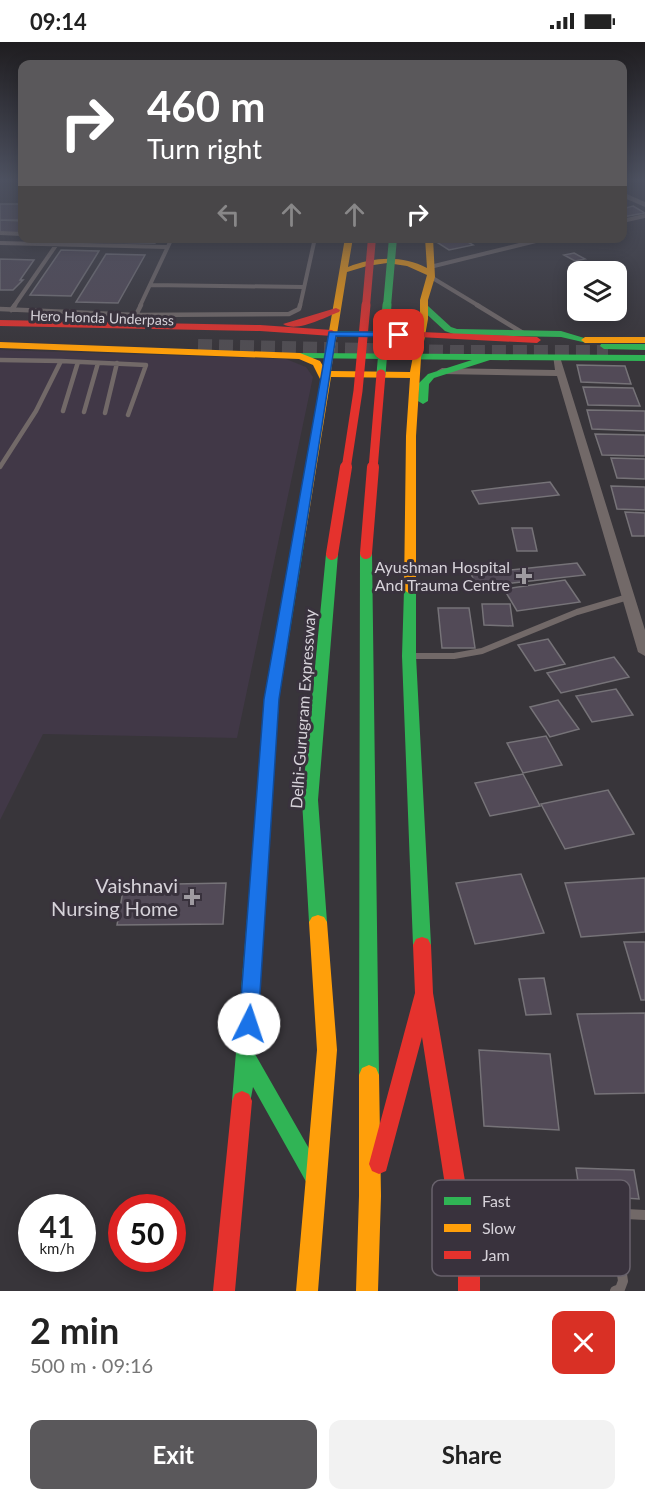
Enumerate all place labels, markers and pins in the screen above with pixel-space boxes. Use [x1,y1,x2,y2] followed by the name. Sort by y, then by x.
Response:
[373,309,424,360] pin
[374,557,510,594] place label: Ayushman Hospital And Trauma Centre
[515,567,533,585] marker: Ayushman Hospital And Trauma Centre
[51,873,178,920] place label: Vaishnavi Nursing Home
[183,888,201,906] marker: Vaishnavi Nursing Home

